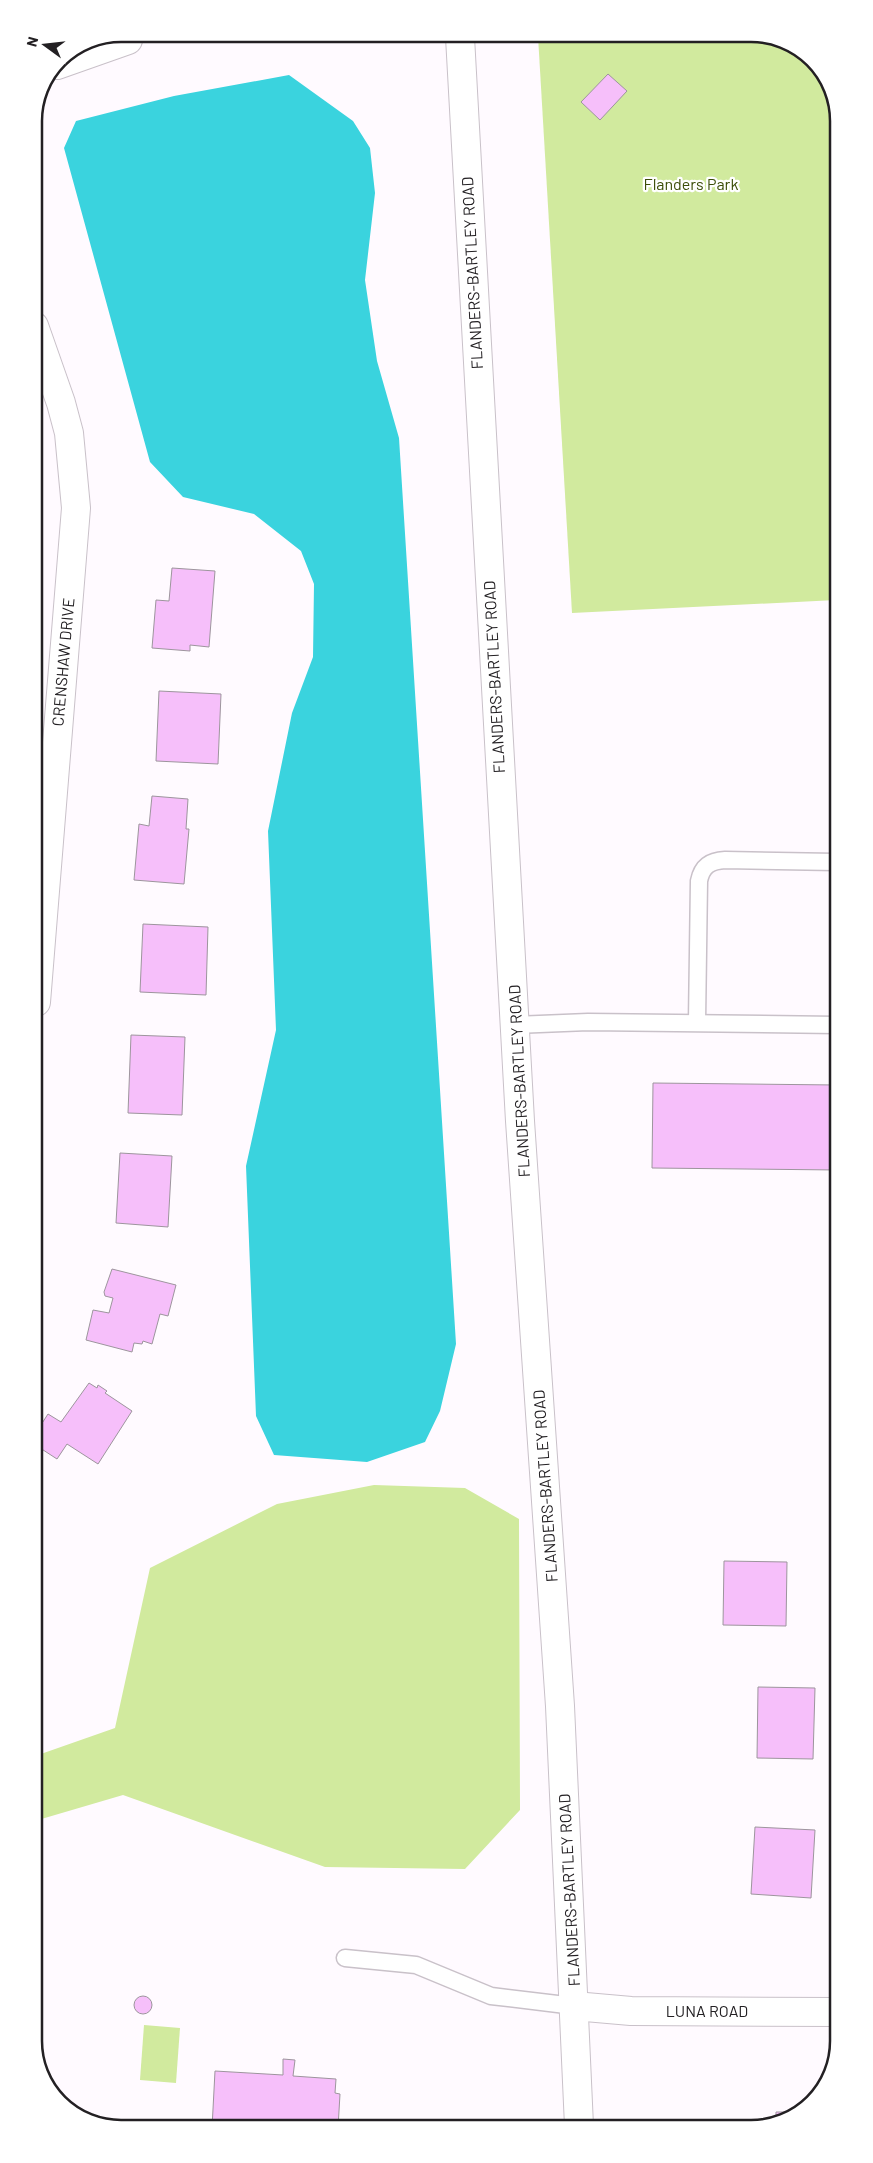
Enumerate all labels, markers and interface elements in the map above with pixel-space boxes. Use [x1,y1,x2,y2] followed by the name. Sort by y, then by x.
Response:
[20,20,70,70] north arrow
[23,35,41,48] text: N
[644,174,738,193] park label: Flanders Park
[457,176,486,370] street label: FLANDERS-BARTLEY ROAD
[479,580,508,774] street label: FLANDERS-BARTLEY ROAD
[47,597,78,727] street label: CRENSHAW DRIVE
[504,984,533,1178] street label: FLANDERS-BARTLEY ROAD
[528,1389,561,1583] street label: FLANDERS-BARTLEY ROAD
[554,1793,583,1987] street label: FLANDERS-BARTLEY ROAD
[666,2001,748,2020] street label: LUNA ROAD

